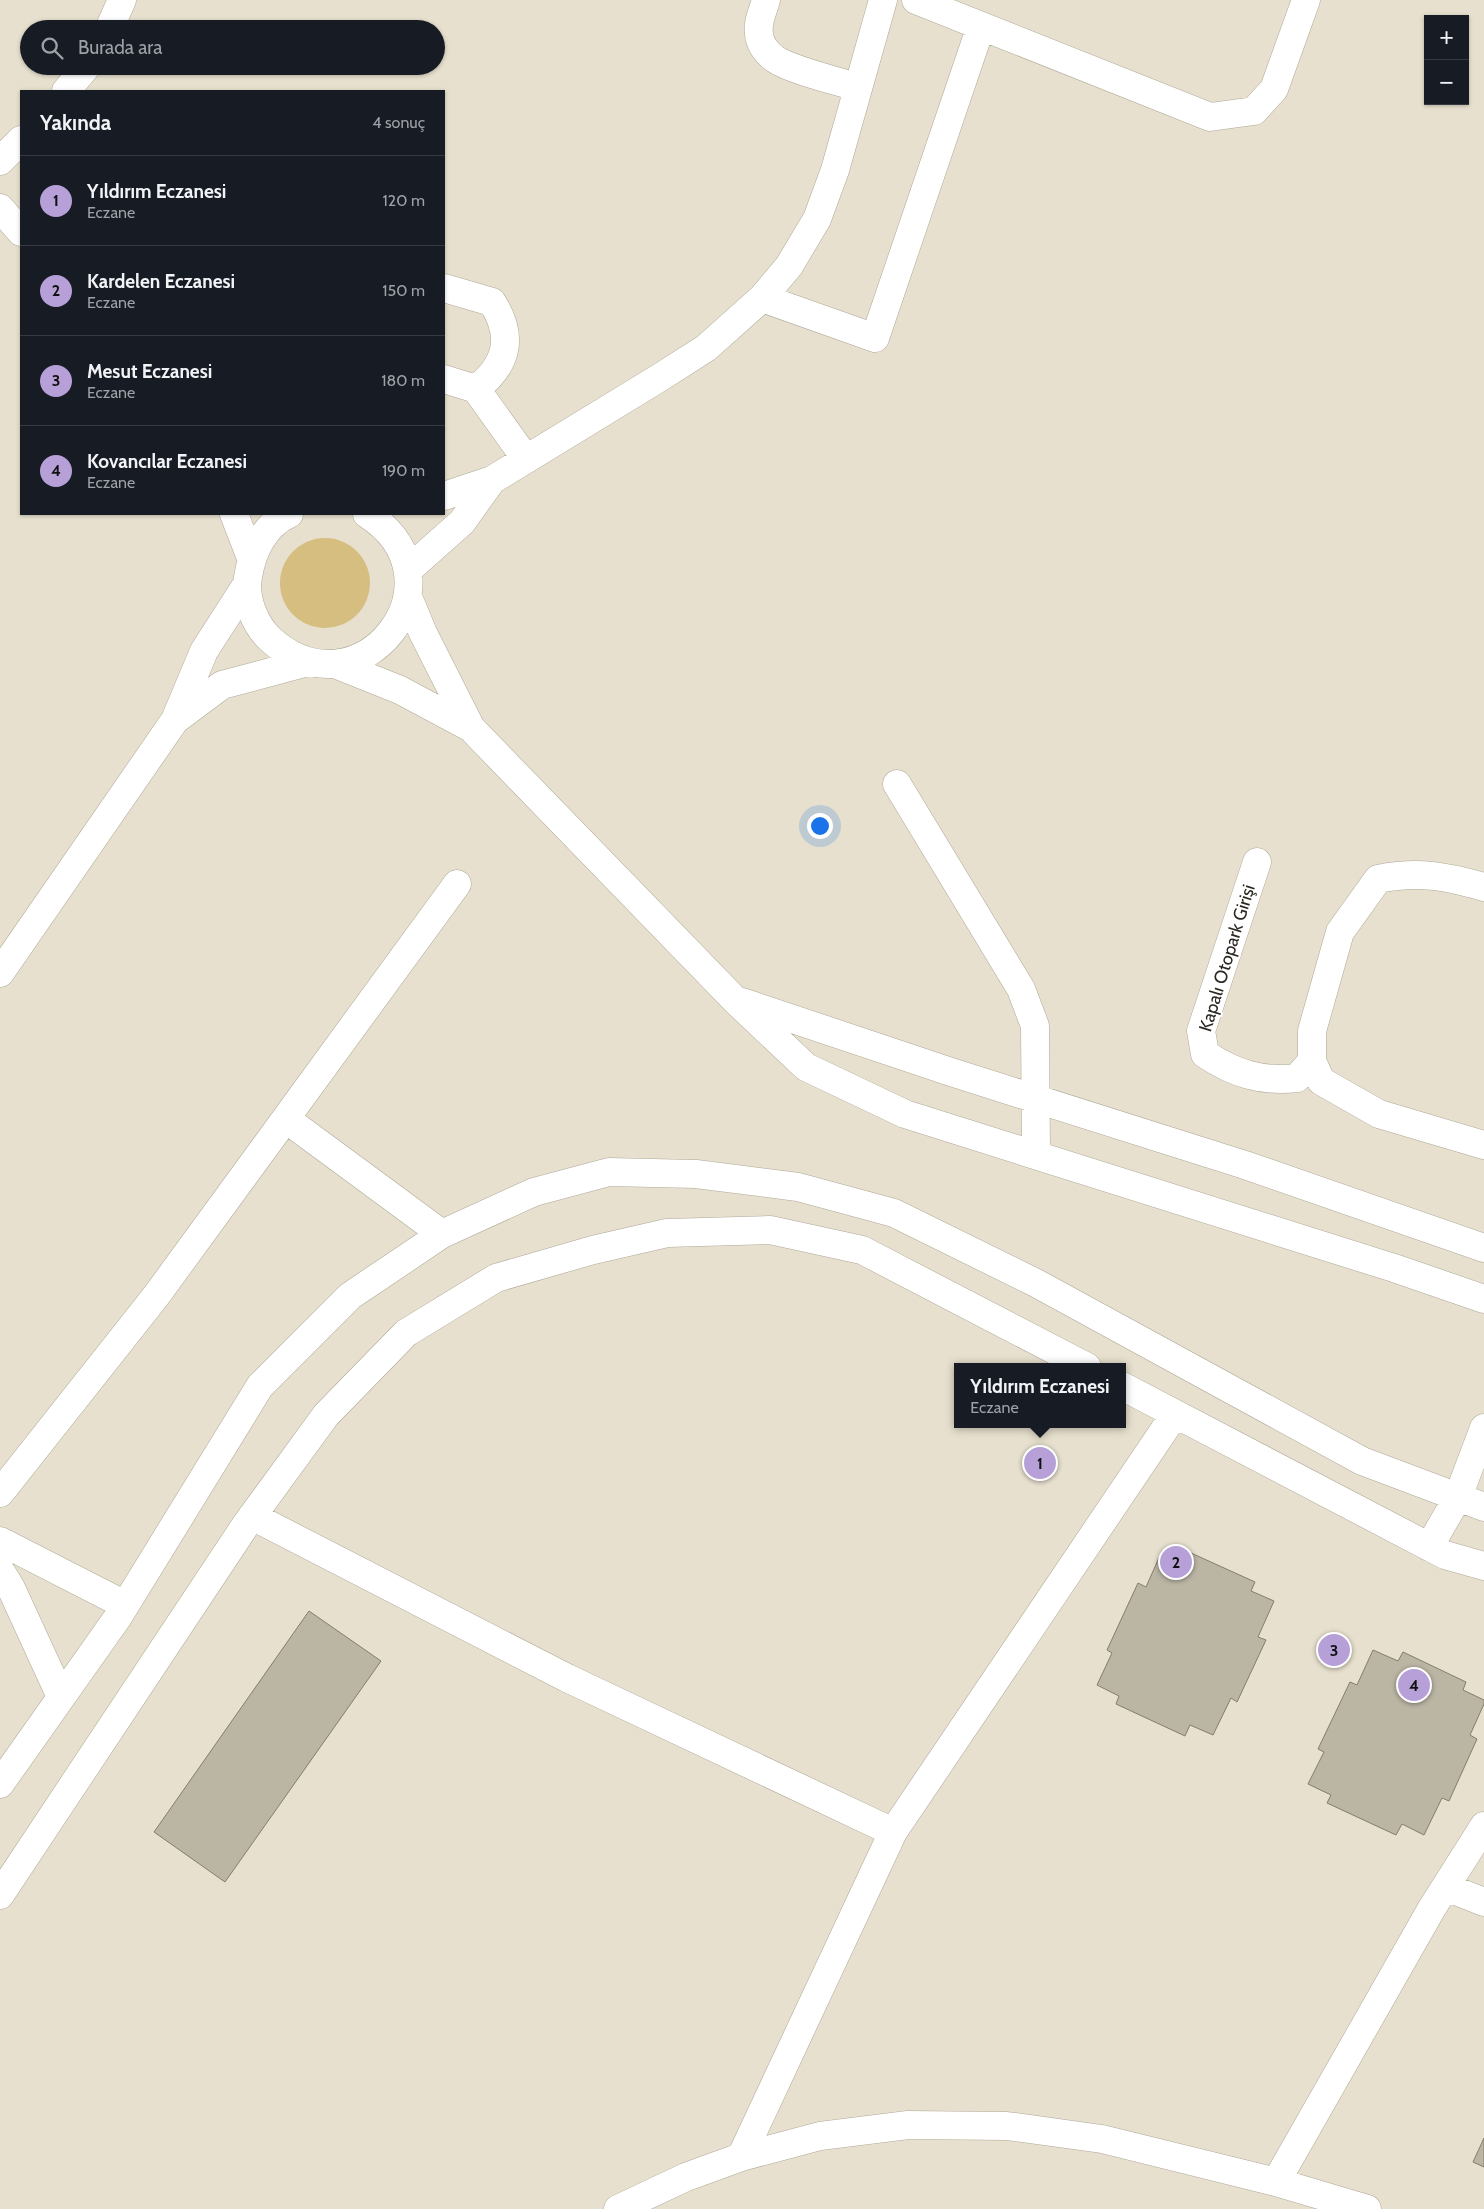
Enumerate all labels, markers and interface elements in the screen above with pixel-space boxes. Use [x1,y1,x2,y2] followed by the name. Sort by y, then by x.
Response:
[1424,15,1469,105] map controls
[1424,15,1469,60] button: +
[20,20,445,75] search box
[38,34,66,62] icon: search
[78,36,162,59] text: Burada ara
[1424,60,1469,105] button: −
[40,110,111,135] text: Yakında
[372,113,425,132] text: 4 sonuç
[87,180,226,203] text: Yıldırım Eczanesi
[53,191,59,210] text: 1
[383,191,425,210] text: 120 m
[87,203,135,222] text: Eczane
[87,270,235,293] text: Kardelen Eczanesi
[52,281,60,300] text: 2
[382,281,425,300] text: 150 m
[87,293,135,312] text: Eczane
[87,360,212,383] text: Mesut Eczanesi
[52,371,60,390] text: 3
[381,371,425,390] text: 180 m
[87,383,135,402] text: Eczane
[87,450,247,473] text: Kovancılar Eczanesi
[51,461,61,480] text: 4
[382,461,425,480] text: 190 m
[87,473,135,492] text: Eczane
[807,813,833,839] your location
[1194,882,1260,1034] street label: Kapalı Otopark Girişi
[954,1363,1126,1428] popup
[970,1375,1110,1398] text: Yıldırım Eczanesi
[970,1398,1019,1417] text: Eczane
[1024,1444,1056,1482] pin: 1
[1160,1543,1192,1581] pin: 2
[1318,1631,1350,1669] pin: 3
[1398,1666,1430,1704] pin: 4

